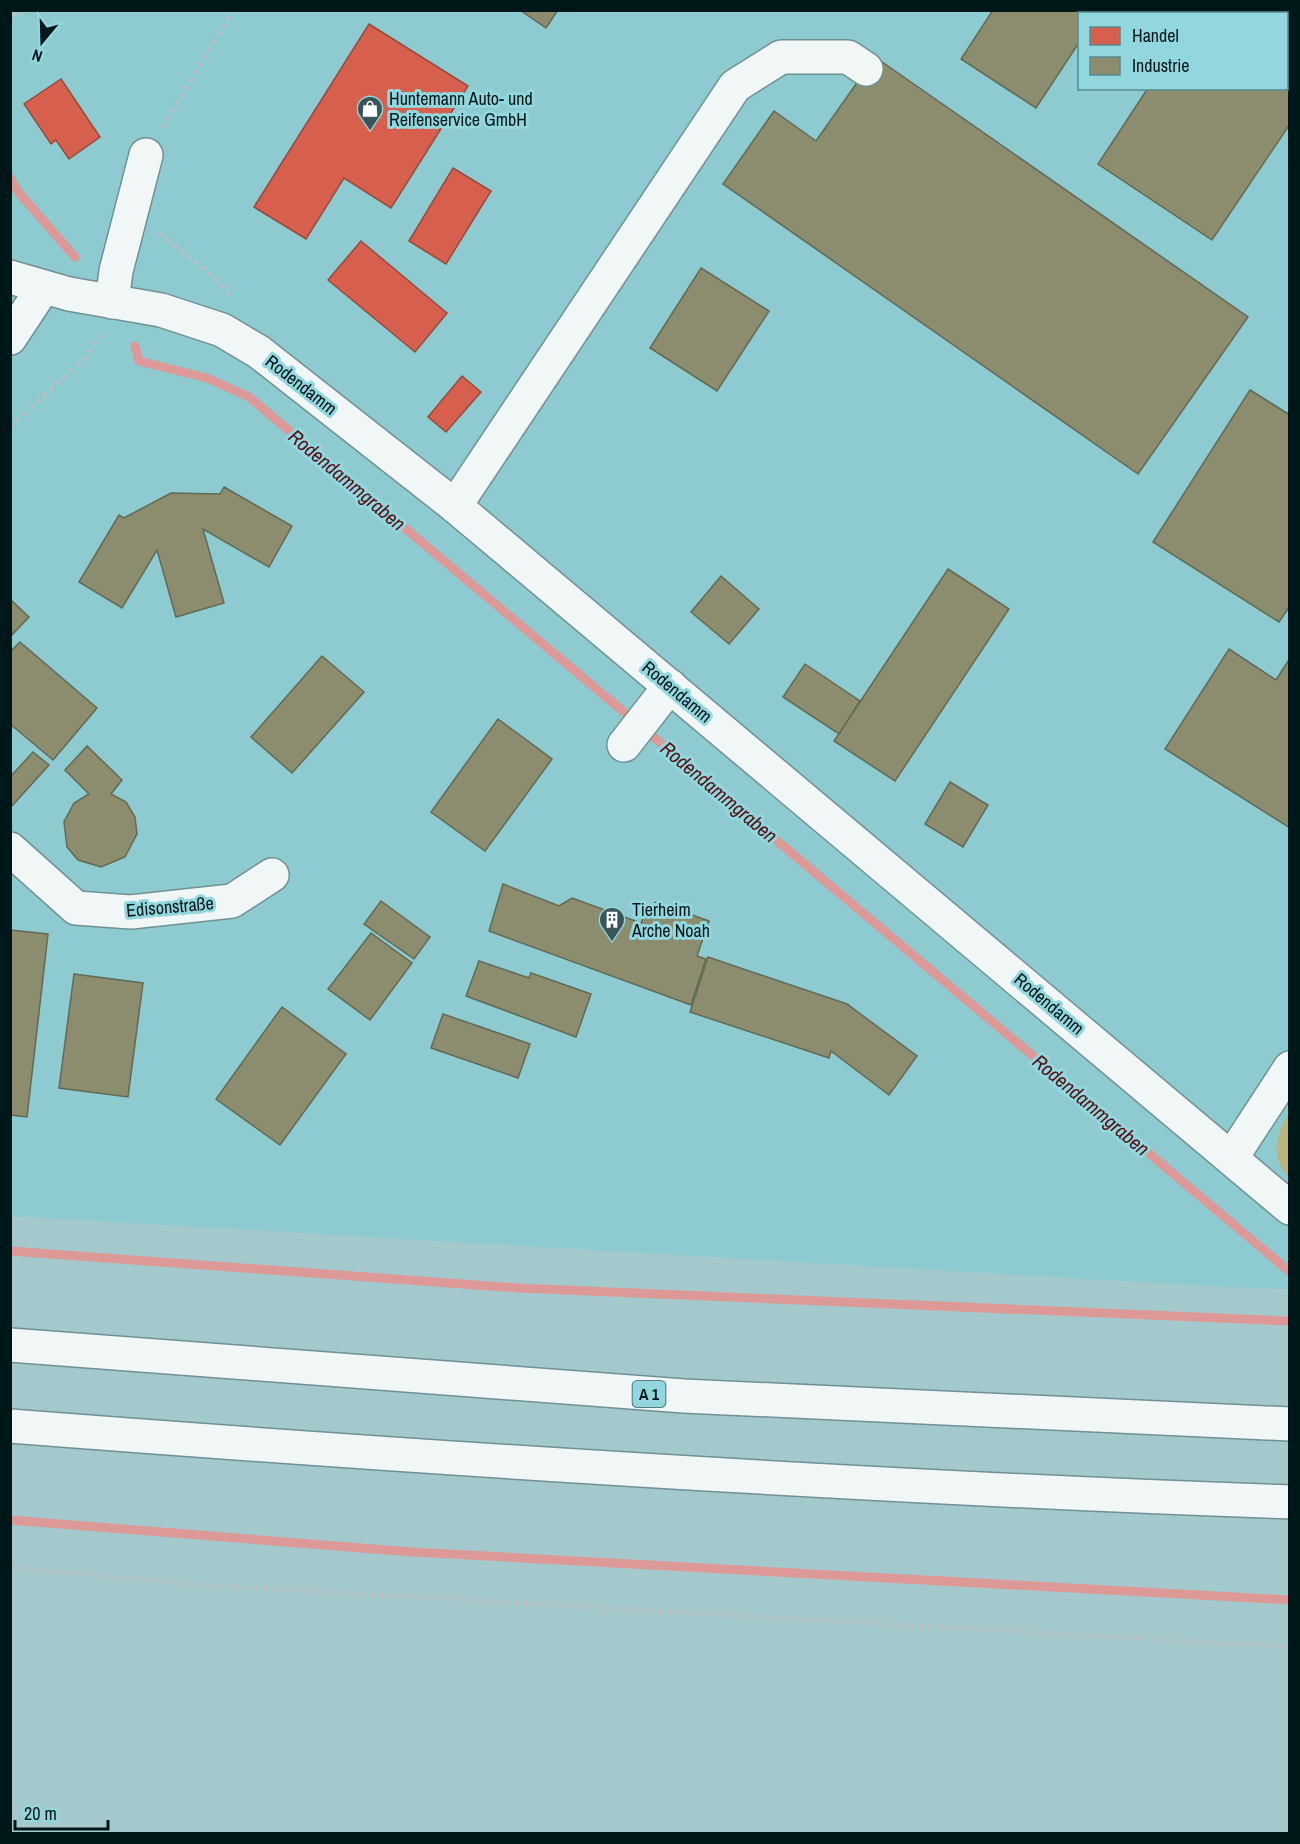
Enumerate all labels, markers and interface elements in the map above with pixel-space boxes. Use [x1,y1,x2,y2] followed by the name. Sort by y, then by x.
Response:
[12,12,72,72] north arrow
[1078,12,1288,90] legend
[1132,23,1179,48] text: Handel
[29,44,45,68] text: N
[1132,53,1189,78] text: Industrie
[389,86,533,132] place label: Huntemann Auto- und Reifenservice GmbH
[355,94,385,132] shop icon: Huntemann Auto- und Reifenservice GmbH
[260,349,342,420] street label: Rodendamm
[283,423,412,537] water label: Rodendammgraben
[637,655,718,728] street label: Rodendamm
[655,735,784,849] water label: Rodendammgraben
[125,890,215,923] street label: Edisonstraße
[631,897,710,943] place label: Tierheim Arche Noah
[597,905,627,943] building icon: Tierheim Arche Noah
[1009,967,1090,1040] street label: Rodendamm
[1027,1048,1156,1162] water label: Rodendammgraben
[632,1381,666,1407] road number: A 1
[15,1793,108,1831] scale bar
[24,1801,57,1826] text: 20 m

